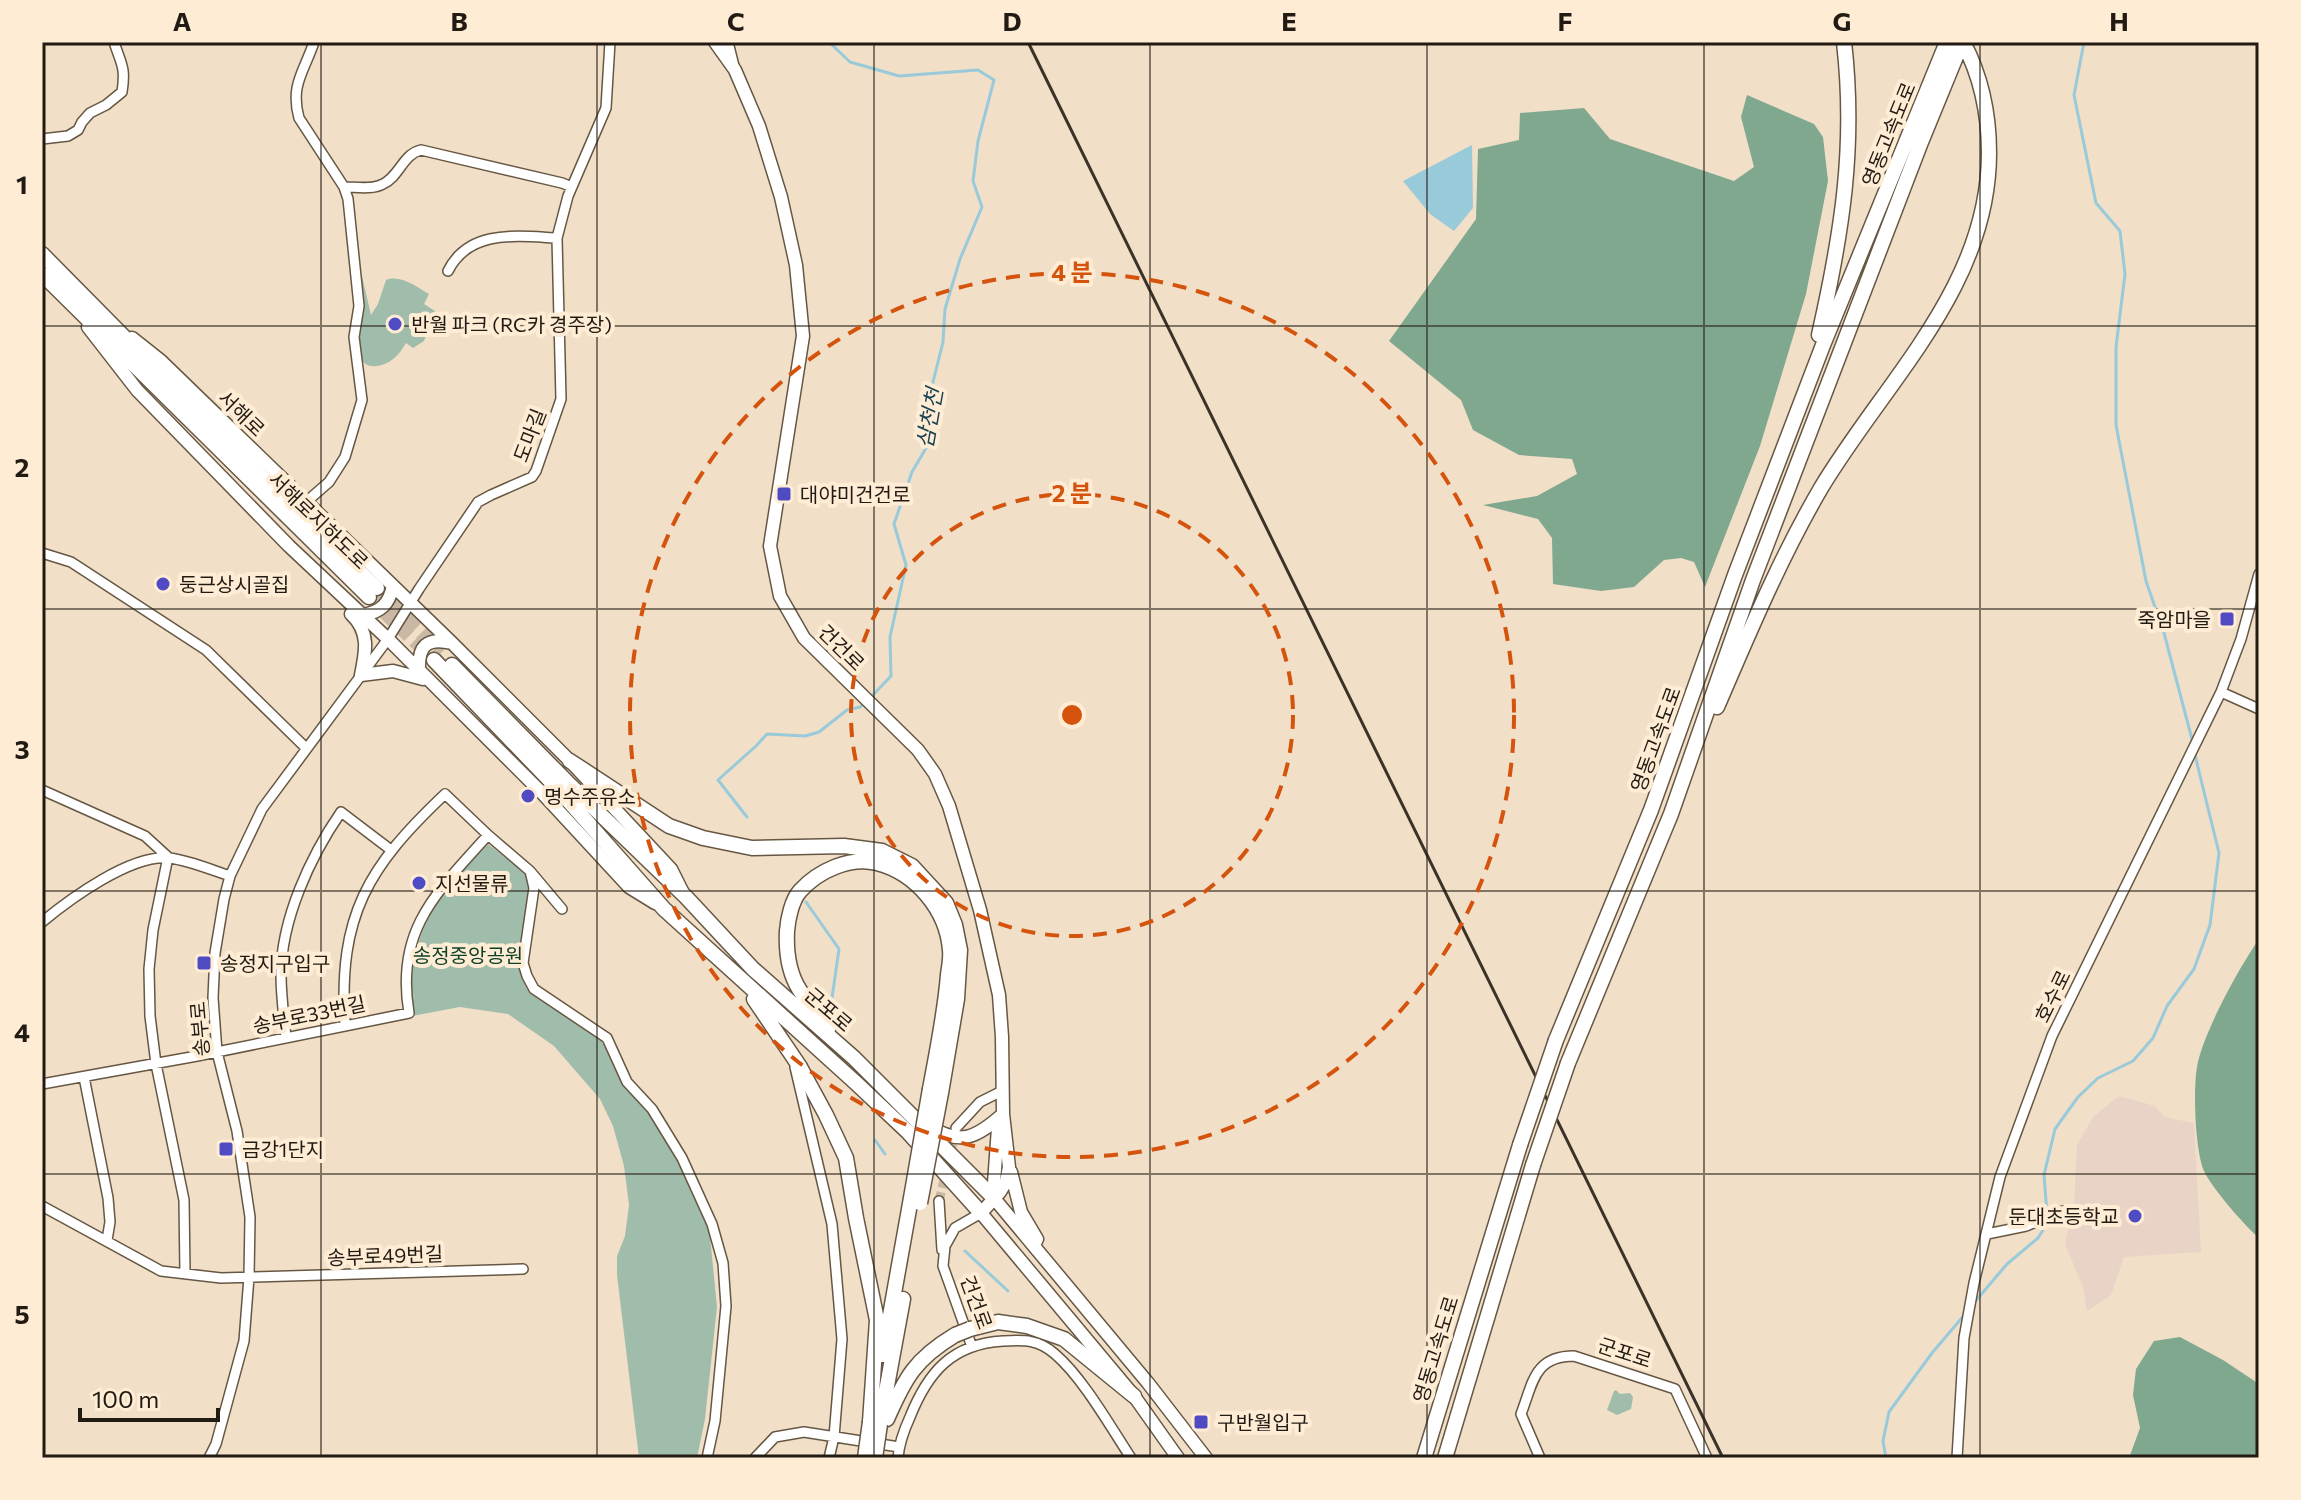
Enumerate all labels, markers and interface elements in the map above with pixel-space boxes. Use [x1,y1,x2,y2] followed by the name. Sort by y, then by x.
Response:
[173,5,192,36] text: A
[450,5,468,36] text: B
[727,5,745,36] text: C
[1002,5,1022,36] text: D
[1281,5,1297,36] text: E
[1557,5,1573,36] text: F
[1833,5,1851,36] text: G
[2109,5,2129,36] text: H
[1856,78,1920,190] street label: 영동고속도로
[16,168,28,199] text: 1
[1051,257,1093,286] text: 4 분
[411,312,612,336] place label: 반월 파크 (RC카 경주장)
[386,315,404,333] marker: 반월 파크 (RC카 경주장)
[910,383,948,450] water label: 삼천천
[214,385,270,441] street label: 서해로
[508,405,550,465] street label: 도마길
[15,451,29,482] text: 2
[264,467,374,573] street label: 서해로지하도로
[1052,478,1092,507] text: 2 분
[800,482,910,506] place label: 대야미건건로
[775,485,793,503] marker: 대야미건건로
[179,572,289,596] place label: 둥근상시골집
[154,575,172,593] marker: 둥근상시골집
[2137,607,2211,631] place label: 죽암마을
[2218,610,2236,628] marker: 죽암마을
[814,619,870,675] street label: 건건로
[1625,683,1685,795] street label: 영동고속도로
[1058,701,1086,729] centre of rings
[14,733,30,764] text: 3
[544,784,636,808] place label: 명수주유소
[519,787,537,805] marker: 명수주유소
[435,871,509,895] place label: 지선물류
[410,874,428,892] marker: 지선물류
[413,943,523,967] park label: 송정중앙공원
[220,951,330,975] place label: 송정지구입구
[195,954,213,972] marker: 송정지구입구
[2029,966,2075,1026] street label: 호수로
[800,982,858,1036] street label: 군포로
[250,990,368,1038] street label: 송부로33번길
[185,1000,213,1058] street label: 송부로
[14,1016,30,1047] text: 4
[242,1137,324,1161] place label: 금강1단지
[217,1140,235,1158] marker: 금강1단지
[2009,1204,2119,1228] place label: 둔대초등학교
[2126,1207,2144,1225] marker: 둔대초등학교
[327,1241,443,1269] street label: 송부로49번길
[956,1272,998,1332] street label: 건건로
[1407,1293,1463,1405] street label: 영동고속도로
[14,1298,30,1329] text: 5
[1595,1332,1655,1372] street label: 군포로
[80,1372,218,1422] scale bar
[92,1384,159,1413] text: 100 m
[1217,1410,1309,1434] place label: 구반월입구
[1192,1413,1210,1431] marker: 구반월입구

